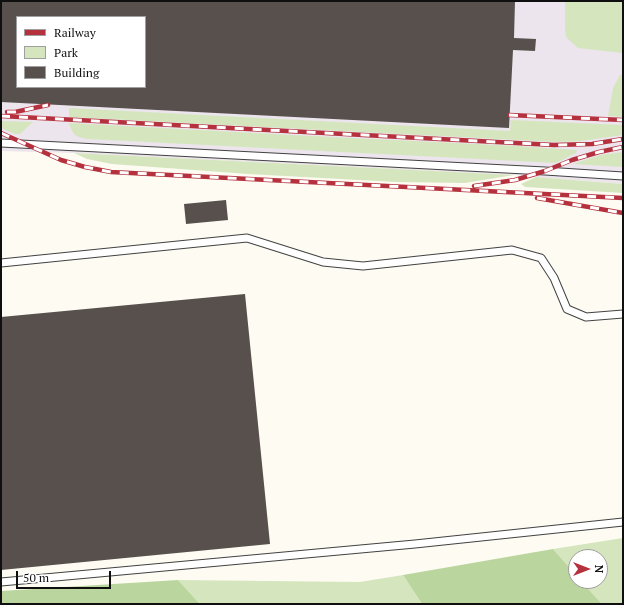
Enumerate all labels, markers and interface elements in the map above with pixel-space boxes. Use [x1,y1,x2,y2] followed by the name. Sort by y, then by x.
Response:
[16,16,146,88] legend
[54,25,96,40] text: Railway
[54,45,78,60] text: Park
[54,65,99,80] text: Building
[568,549,608,589] north arrow
[18,563,113,589] scale bar
[592,565,606,573] text: N
[23,570,49,585] text: 50 m

